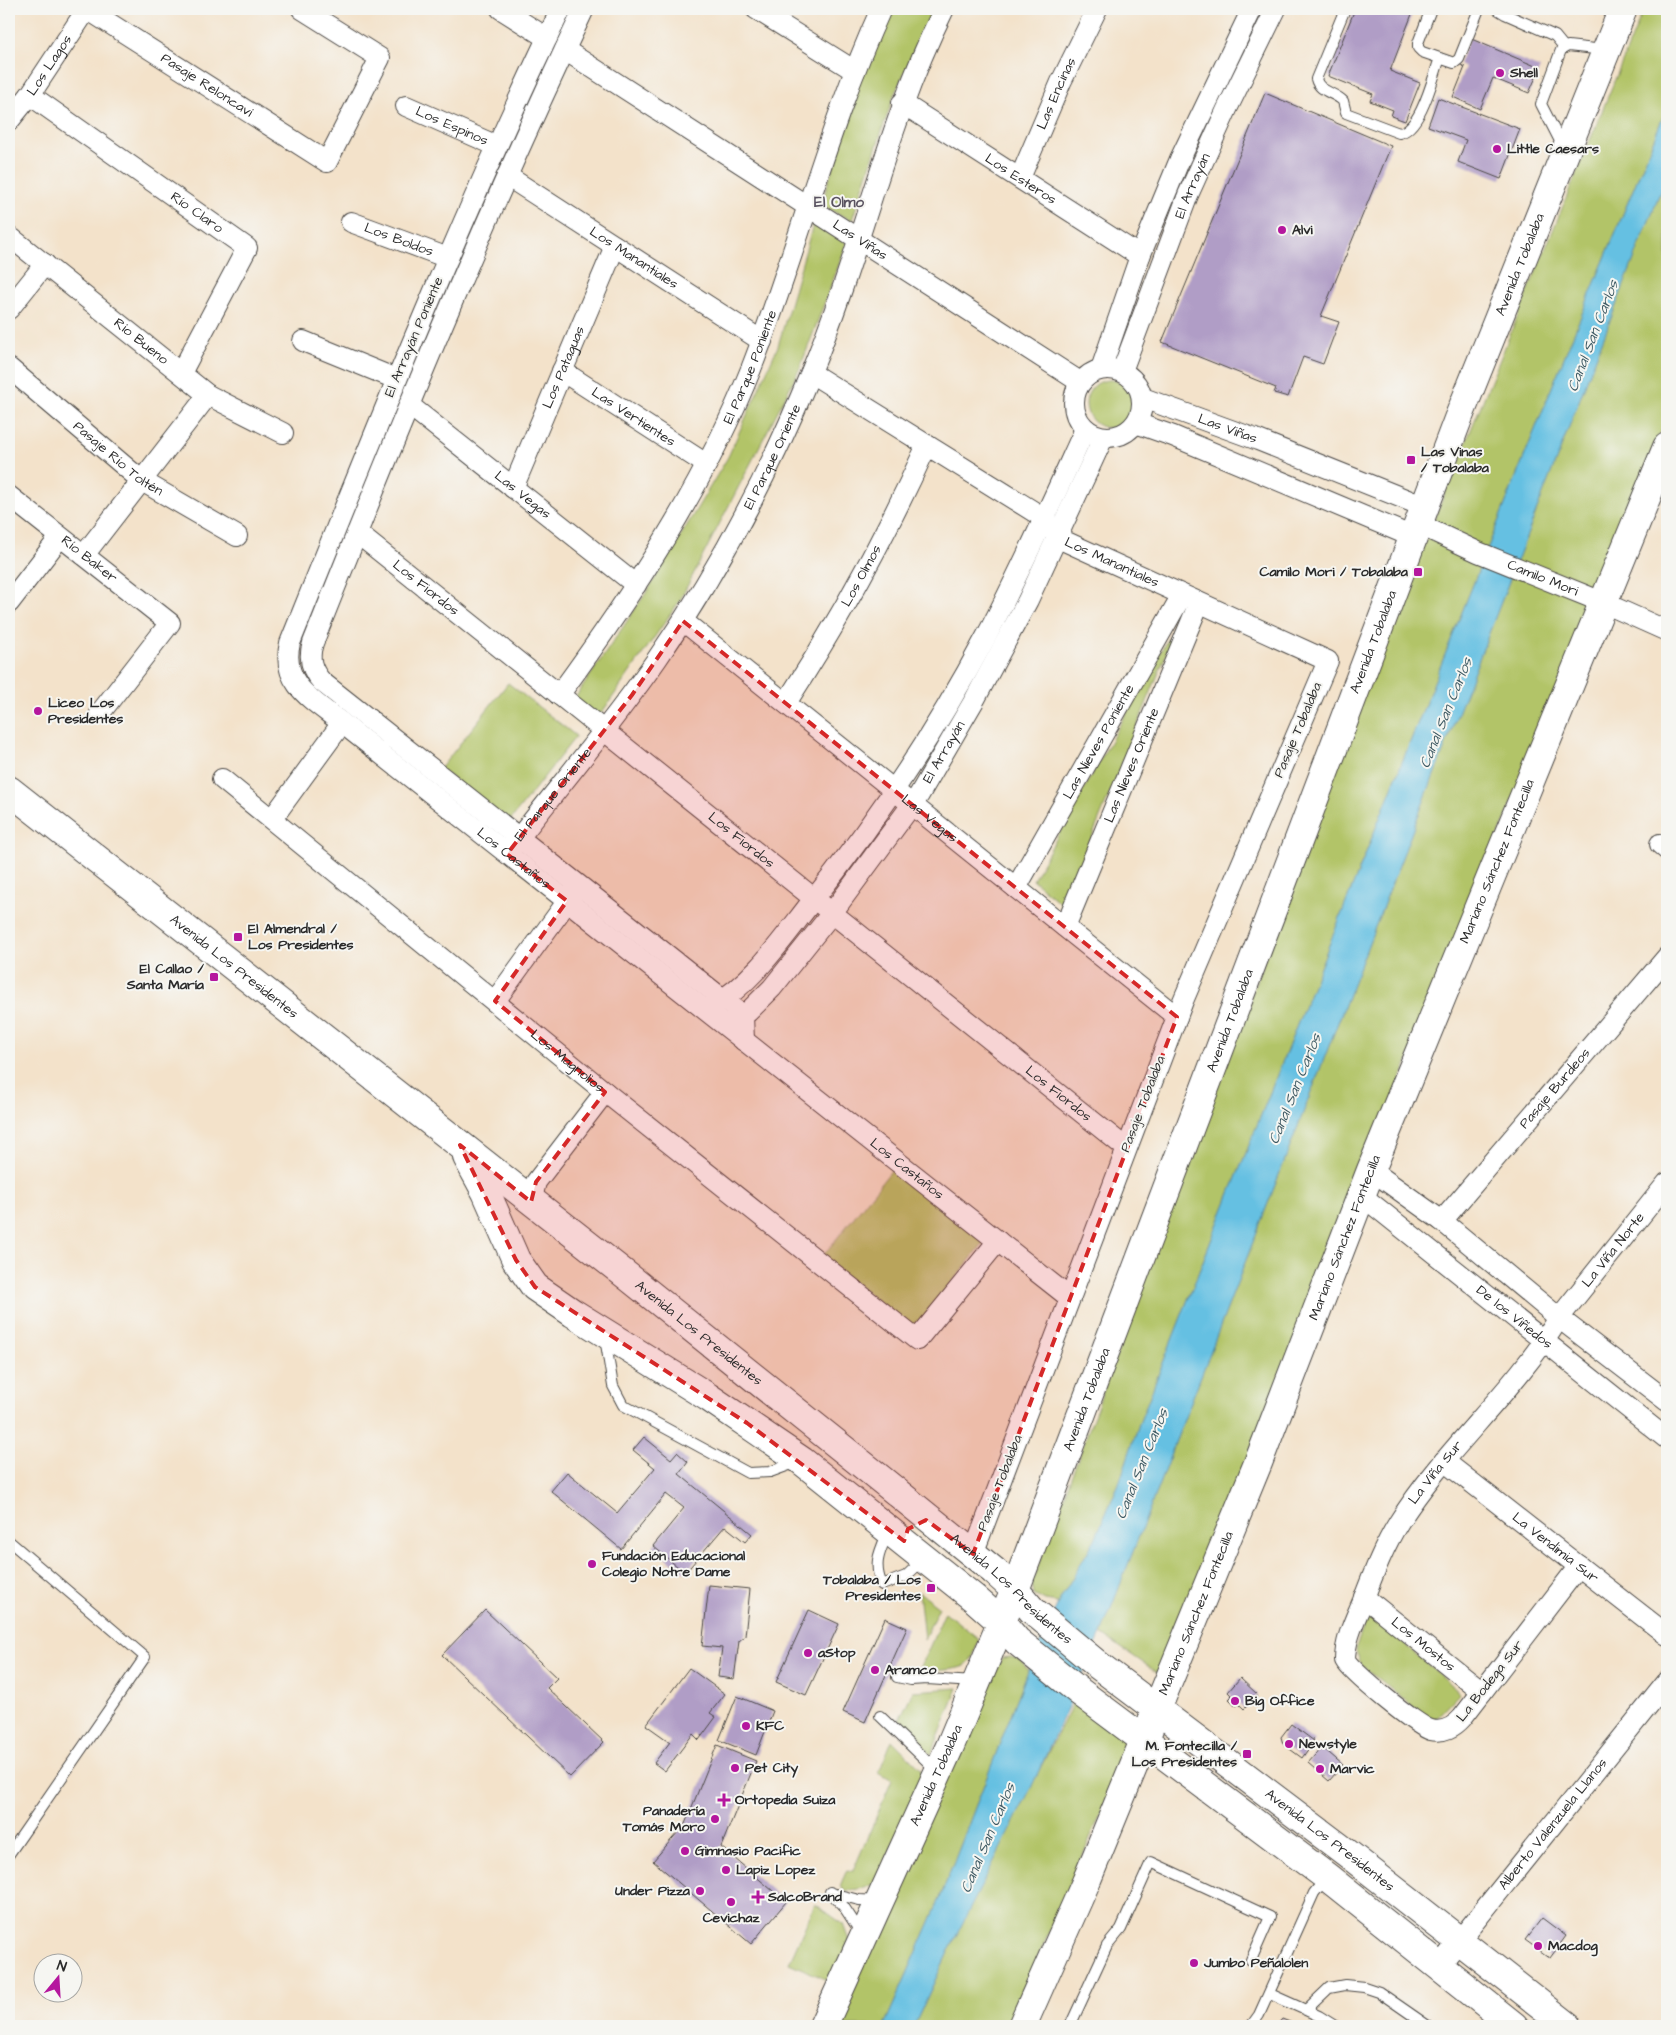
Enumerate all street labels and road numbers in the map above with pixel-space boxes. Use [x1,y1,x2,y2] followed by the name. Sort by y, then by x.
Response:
[22,31,77,100] street label: Los Lagos
[157,48,258,123] street label: Pasaje Reloncaví
[1032,54,1081,133] street label: Las Encinas
[412,101,491,151] street label: Los Espinos
[981,149,1060,210] street label: Los Esteros
[1170,150,1216,222] street label: El Arrayán
[166,187,227,238] street label: Río Claro
[1491,210,1550,319] street label: Avenida Tobalaba
[829,215,891,265] street label: Las Viñas
[361,218,436,262] street label: Los Boldos
[586,222,682,294] street label: Los Manantiales
[380,273,449,400] street label: El Arrayán Poniente
[718,307,782,427] street label: El Parque Poniente
[109,313,173,370] street label: Río Bueno
[538,323,590,412] street label: Los Pataguas
[588,383,679,452] street label: Las Vertientes
[739,401,806,513] street label: El Parque Oriente
[1195,409,1260,449] street label: Las Viñas
[69,417,167,501] street label: Pasaje Río Toltén
[490,466,555,524] street label: Las Vegas
[57,531,122,588] street label: Río Baker
[1061,532,1162,593] street label: Los Manantiales
[837,541,887,610] street label: Los Olmos
[388,555,463,621] street label: Los Fiordos
[1504,555,1581,601] street label: Camilo Mori
[1345,588,1402,696] street label: Avenida Tobalaba
[1269,679,1327,781] street label: Pasaje Tobalaba
[1058,680,1140,803] street label: Las Nieves Poniente
[1099,704,1165,826] street label: Las Nieves Oriente
[918,717,970,787] street label: El Arrayán
[510,743,597,846] street label: El Parque Oriente
[1455,776,1540,946] street label: Mariano Sánchez Fontecilla
[897,790,962,847] street label: Las Vegas
[704,808,779,873] street label: Los Fiordos
[472,823,555,894] street label: Los Castaños
[165,910,302,1024] street label: Avenida Los Presidentes
[1202,966,1259,1075] street label: Avenida Tobalaba
[526,1025,609,1098] street label: Los Magnolios
[1515,1044,1595,1133] street label: Pasaje Burdeos
[1115,1053,1171,1155] street label: Pasaje Tobalaba
[1021,1061,1096,1127] street label: Los Fiordos
[866,1134,948,1204] street label: Los Castaños
[1304,1152,1386,1323] street label: Mariano Sánchez Fontecilla
[1577,1208,1650,1292] street label: La Viña Norte
[631,1276,767,1391] street label: Avenida Los Presidentes
[1472,1281,1557,1354] street label: De los Viñedos
[1058,1345,1116,1454] street label: Avenida Tobalaba
[972,1432,1028,1534] street label: Pasaje Tobalaba
[1404,1436,1468,1509] street label: La Viña Sur
[1508,1508,1603,1588] street label: La Vendimia Sur
[1154,1528,1239,1698] street label: Mariano Sánchez Fontecilla
[945,1529,1077,1649] street label: Avenida Los Presidentes
[1387,1613,1460,1677] street label: Los Mostos
[1452,1636,1528,1726] street label: La Bodega Sur
[905,1722,968,1829] street label: Avenida Tobalaba
[1494,1754,1612,1894] street label: Alberto Valenzuela Llanos
[1261,1784,1399,1896] street label: Avenida Los Presidentes

